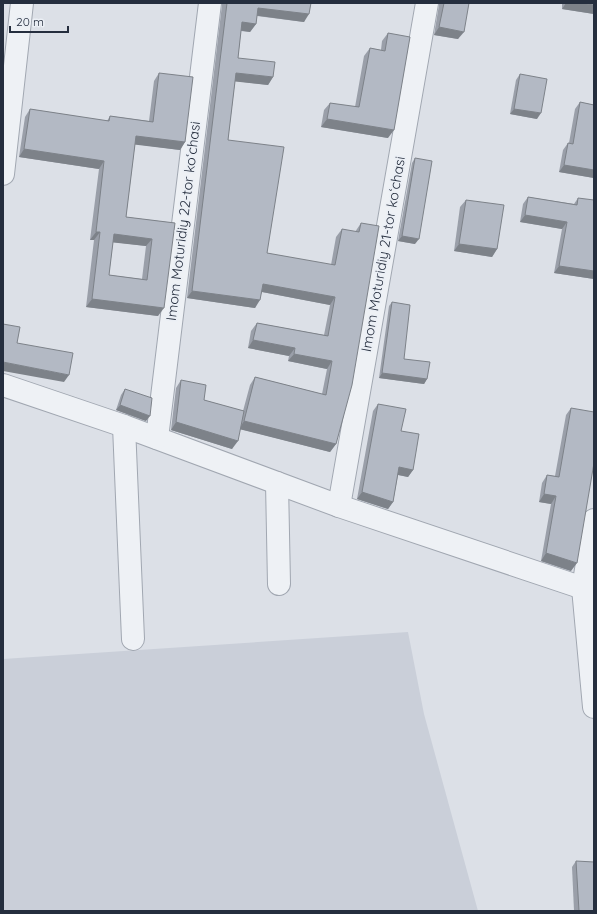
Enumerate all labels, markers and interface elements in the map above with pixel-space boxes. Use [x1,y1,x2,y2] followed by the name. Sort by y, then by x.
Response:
[10,8,68,34] scale bar
[16,14,44,29] text: 20 m
[162,120,204,322] street label: Imom Moturidiy 22-tor koʻchasi
[357,155,409,353] street label: Imom Moturidiy 21-tor koʻchasi

